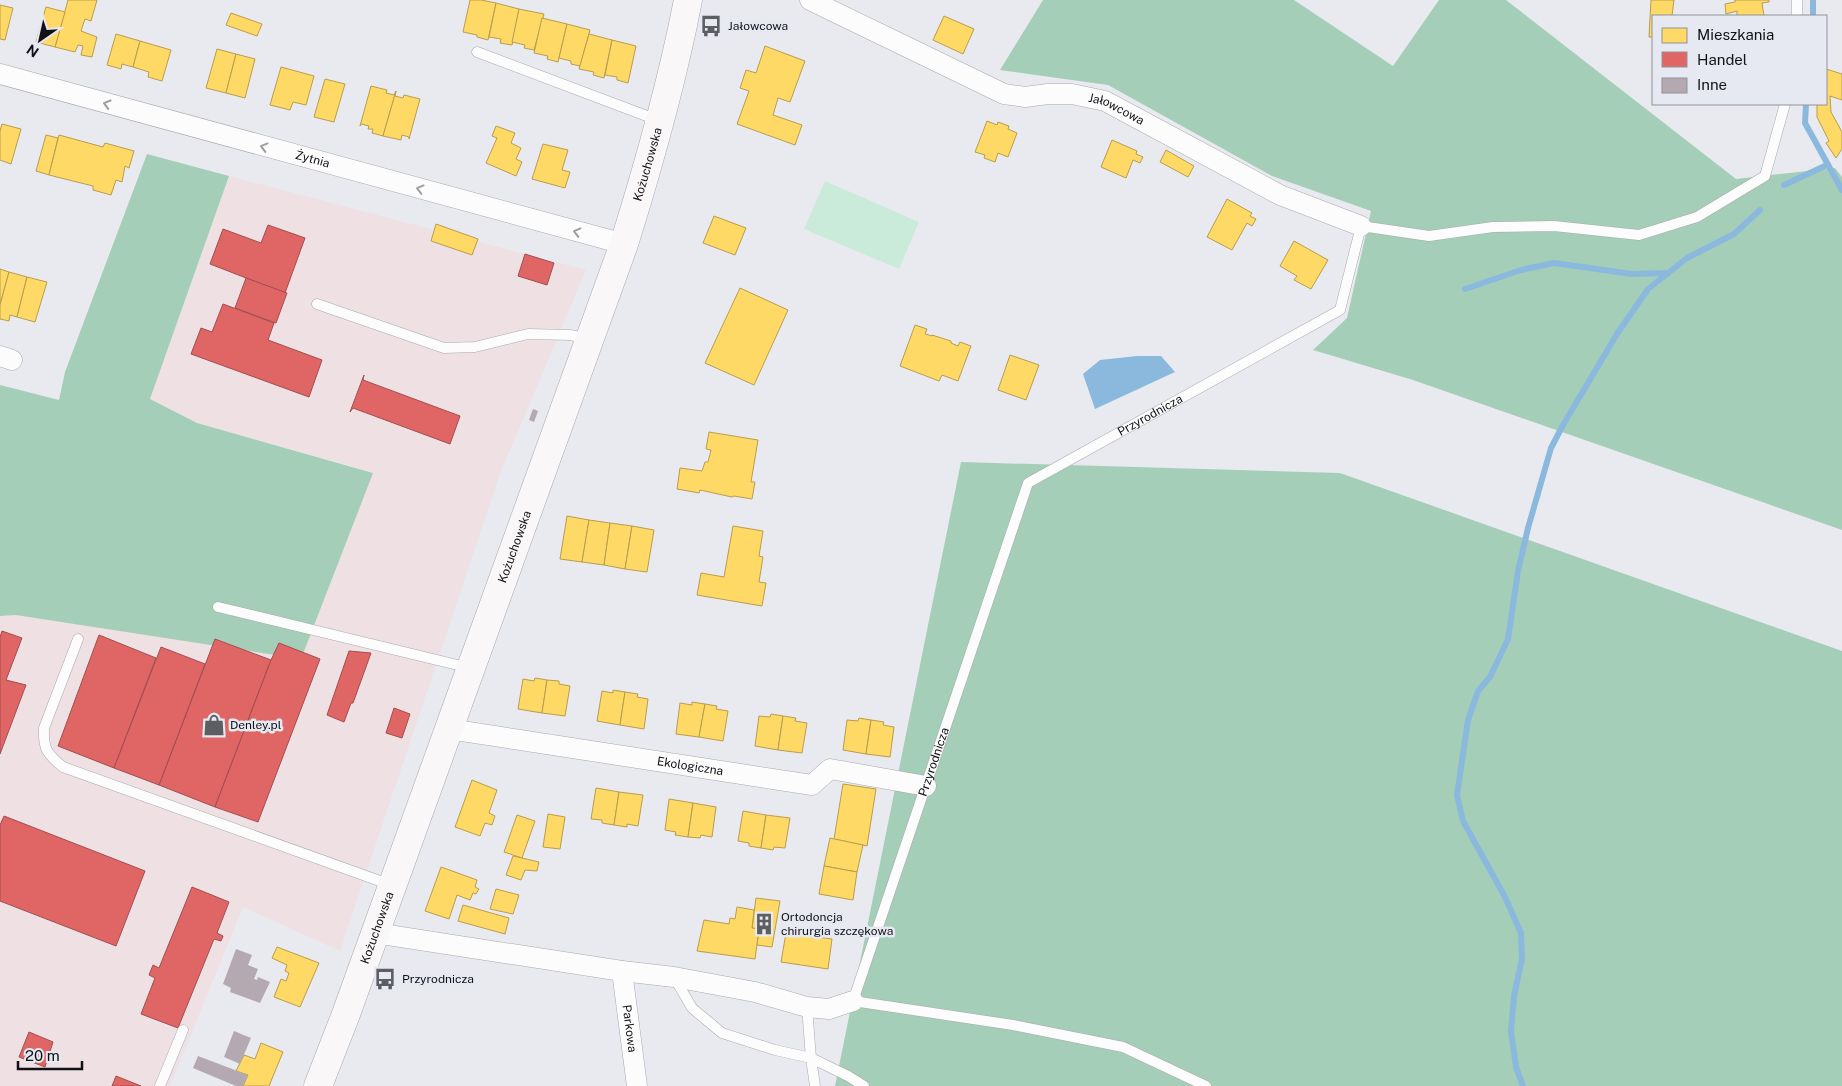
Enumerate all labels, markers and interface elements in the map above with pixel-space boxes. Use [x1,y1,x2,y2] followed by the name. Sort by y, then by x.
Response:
[698,13,724,39] bus stop icon: Jałowcowa
[15,15,65,65] north arrow
[1652,15,1827,105] legend
[728,19,788,33] place label: Jałowcowa
[1697,26,1774,43] text: Mieszkania
[24,41,42,60] text: N
[1697,51,1747,68] text: Handel
[1697,76,1727,93] text: Inne
[1087,91,1147,128] street label: Jałowcowa
[103,99,111,109] one-way arrow
[631,126,665,203] street label: Kożuchowska
[260,142,268,152] one-way arrow
[294,148,331,171] street label: Żytnia
[416,184,425,195] one-way arrow
[574,227,582,237] one-way arrow
[1115,392,1185,439] street label: Przyrodnicza
[495,509,534,585] street label: Kożuchowska
[201,712,227,738] shop icon: Denley.pl
[230,718,282,732] place label: Denley.pl
[916,726,952,798] street label: Przyrodnicza
[656,754,724,778] street label: Ekologiczna
[358,890,397,966] street label: Kożuchowska
[781,910,893,938] place label: Ortodoncja chirurgia szczękowa
[751,911,777,937] building icon: Ortodoncja chirurgia szczękowa
[372,966,398,992] bus stop icon: Przyrodnicza
[402,972,474,986] place label: Przyrodnicza
[619,1004,640,1053] street label: Parkowa
[18,1038,81,1070] scale bar
[25,1047,60,1064] text: 20 m

